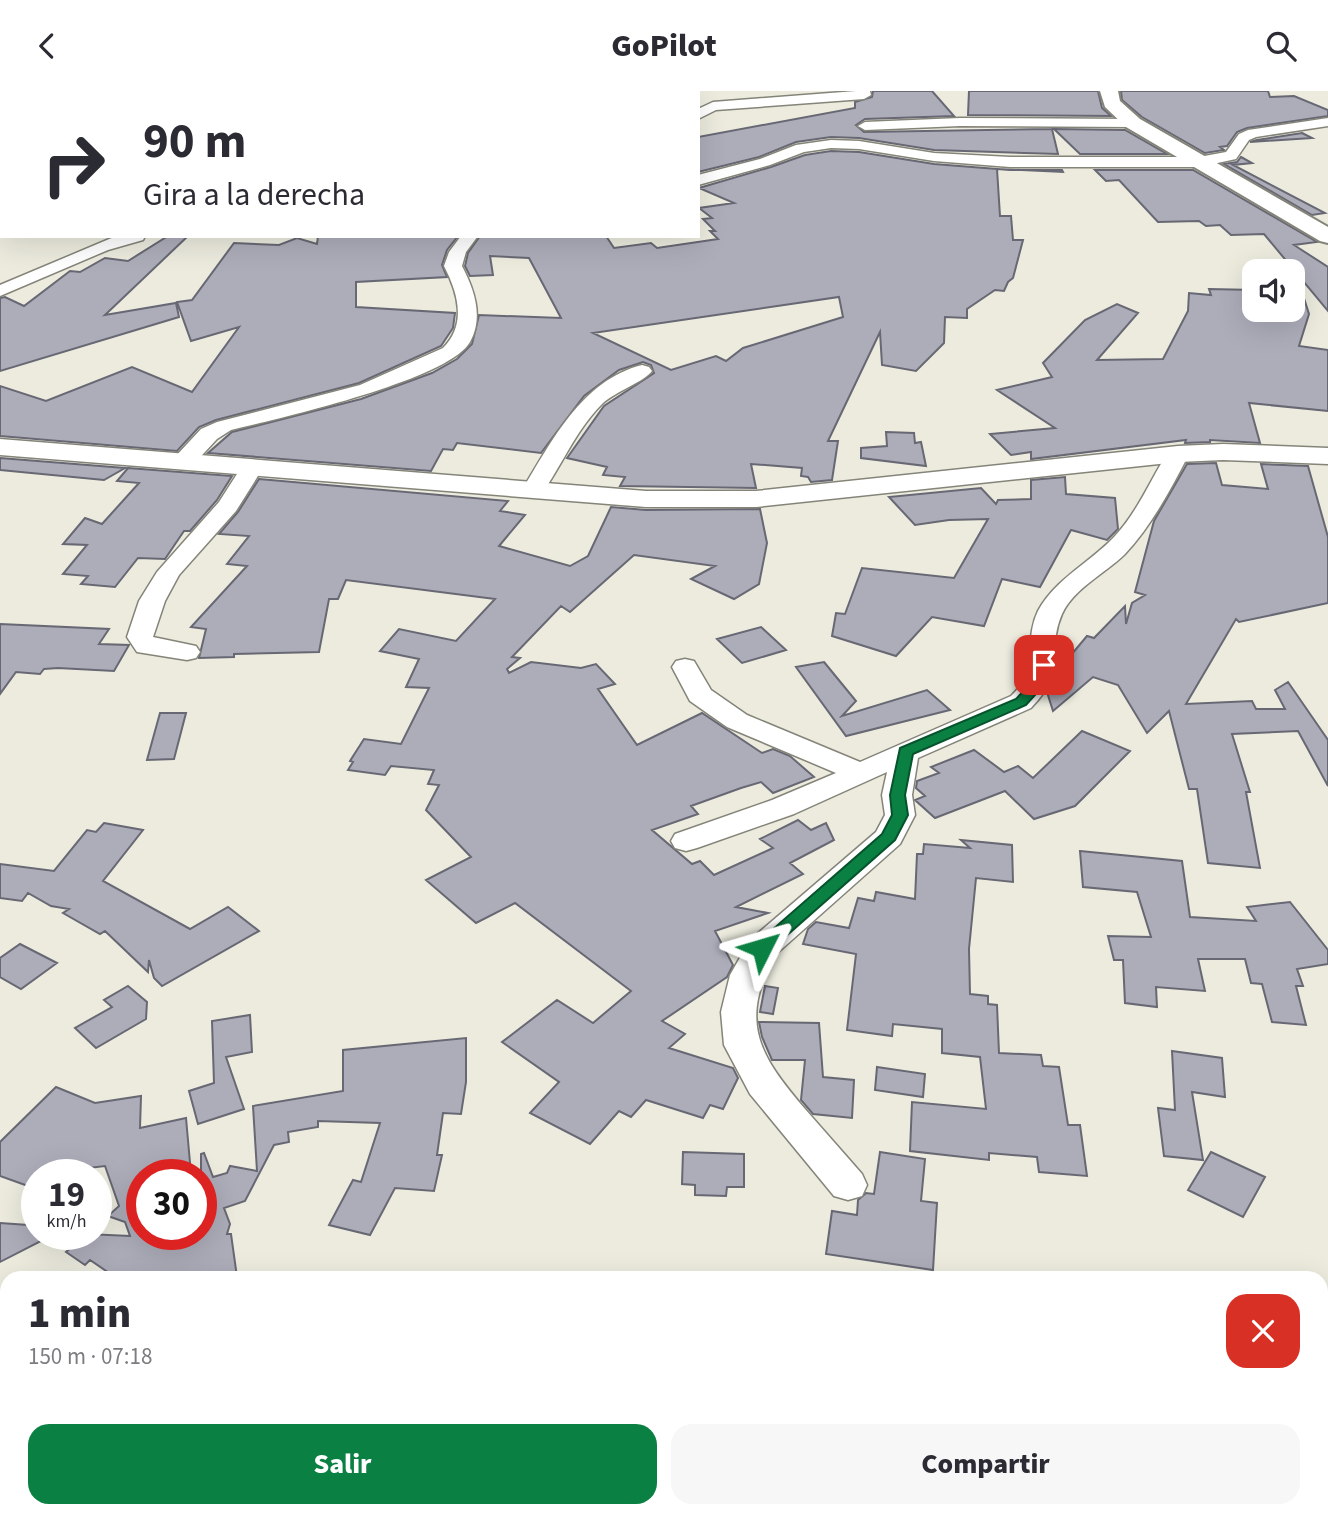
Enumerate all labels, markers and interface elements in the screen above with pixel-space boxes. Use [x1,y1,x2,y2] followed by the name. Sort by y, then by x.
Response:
[611,23,717,69] text: GoPilot
[28,27,66,65] icon: back
[1262,27,1300,65] icon: search
[143,107,247,177] text: 90 m
[28,119,119,210] icon: right
[143,172,365,218] text: Gira a la derecha
[1242,259,1305,322] map controls
[1242,259,1305,322] button: sound
[1014,635,1074,695] pin
[1025,646,1063,684] icon: arrive
[725,911,799,985] position arrow
[126,1159,217,1250] speed limit sign: 30
[48,1170,85,1220] text: 19
[47,1209,86,1234] text: km/h
[28,1284,131,1344] text: 1 min
[1226,1294,1300,1368] button: close
[28,1340,152,1373] text: 150 m · 07:18
[28,1424,657,1504] button: Salir
[671,1424,1300,1504] button: Compartir

